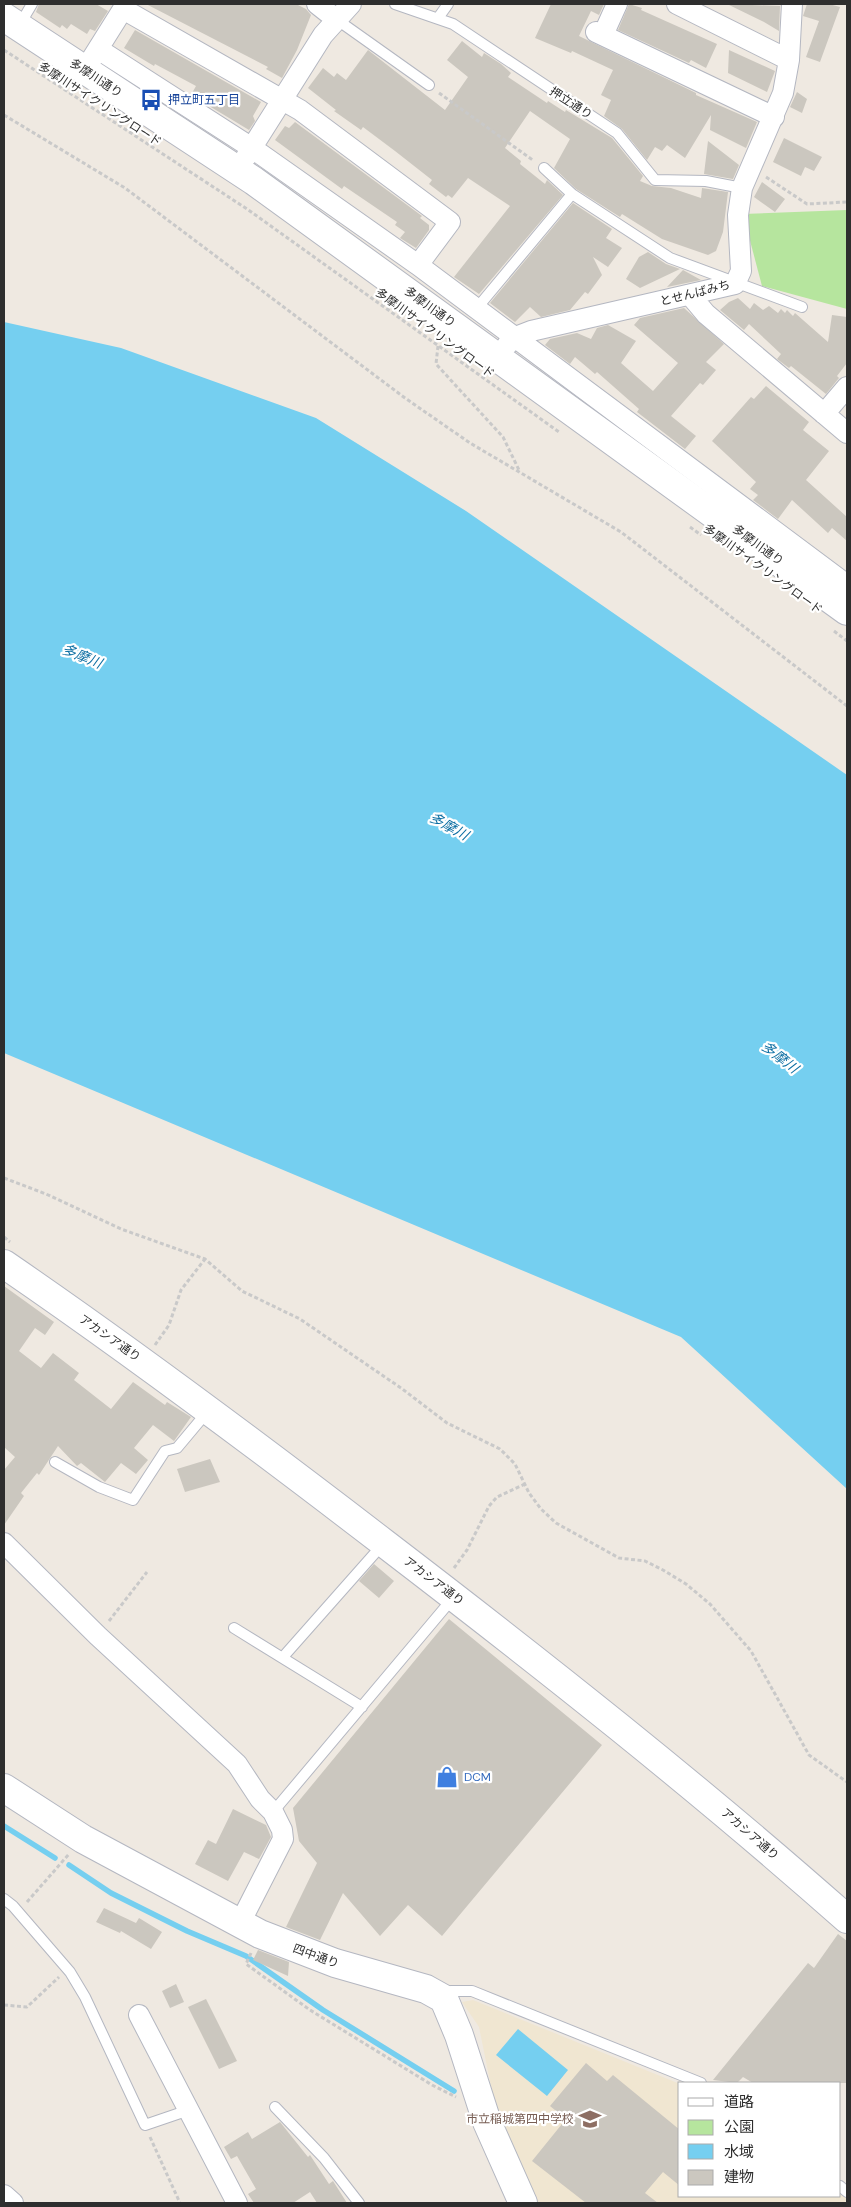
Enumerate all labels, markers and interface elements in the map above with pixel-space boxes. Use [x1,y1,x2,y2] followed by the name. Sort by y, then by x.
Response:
[66,55,126,101] street label: 多摩川通り
[35,58,165,150] street label: 多摩川サイクリングロード
[547,83,595,123] street label: 押立通り
[138,87,164,113] bus stop icon: 押立町五丁目
[168,92,240,108] place label: 押立町五丁目
[658,277,732,309] street label: とせんばみち
[401,283,459,331] street label: 多摩川通り
[372,284,498,382] street label: 多摩川サイクリングロード
[700,520,826,618] street label: 多摩川サイクリングロード
[729,521,787,569] street label: 多摩川通り
[59,640,107,673] water label: 多摩川
[426,808,473,845] water label: 多摩川
[758,1037,804,1078] water label: 多摩川
[76,1311,144,1365] street label: アカシア通り
[400,1553,468,1609] street label: アカシア通り
[434,1764,460,1790] shop icon: DCM
[464,1769,491,1785] place label: DCM
[718,1804,782,1864] street label: アカシア通り
[291,1940,341,1972] street label: 四中通り
[678,2082,841,2197] legend
[724,2092,754,2112] text: 道路
[577,2106,603,2132] school or university icon: 市立稲城第四中学校
[466,2111,574,2127] place label: 市立稲城第四中学校
[724,2117,754,2137] text: 公園
[724,2142,754,2162] text: 水域
[724,2167,754,2187] text: 建物

